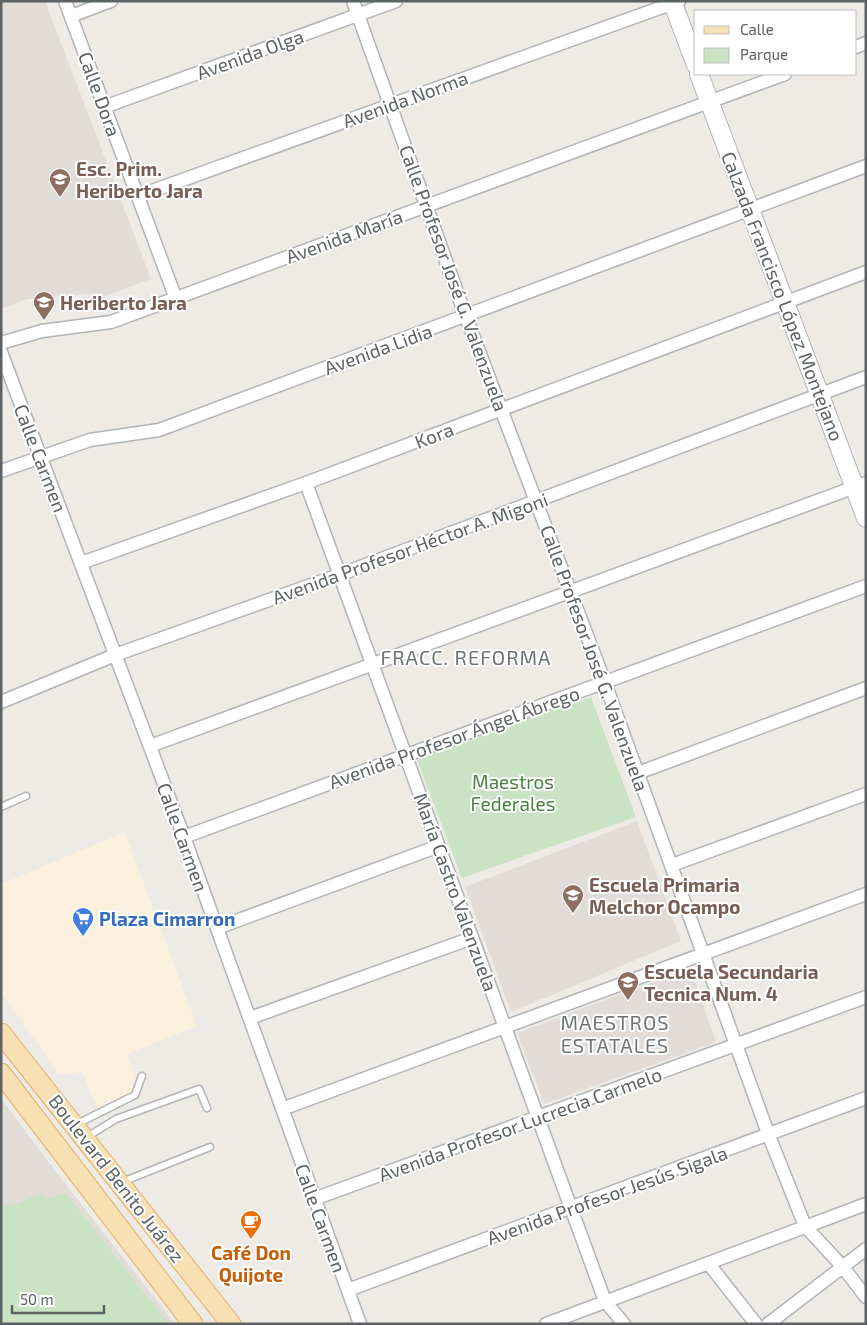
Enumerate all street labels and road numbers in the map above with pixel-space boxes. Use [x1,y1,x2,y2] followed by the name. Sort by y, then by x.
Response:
[193,24,307,84] street label: Avenida Olga
[74,49,126,139] street label: Calle Dora
[339,66,471,132] street label: Avenida Norma
[395,142,513,414] street label: Calle Profesor José G. Valenzuela
[717,148,849,444] street label: Calzada Francisco López Montejano
[282,204,406,268] street label: Avenida María
[321,319,435,379] street label: Avenida Lidia
[10,401,72,515] street label: Calle Carmen
[411,417,457,453] street label: Kora
[269,487,551,609] street label: Avenida Profesor Héctor A. Migoni
[536,522,654,794] street label: Calle Profesor José G. Valenzuela
[326,681,582,793] street label: Avenida Profesor Ángel Ábrego
[153,780,213,894] street label: Calle Carmen
[409,790,503,994] street label: María Castro Valenzuela
[375,1062,665,1186] street label: Avenida Profesor Lucrecia Carmelo
[44,1089,190,1267] street label: Boulevard Benito Juárez
[484,1141,730,1249] street label: Avenida Profesor Jesús Sigala
[291,1161,351,1275] street label: Calle Carmen

